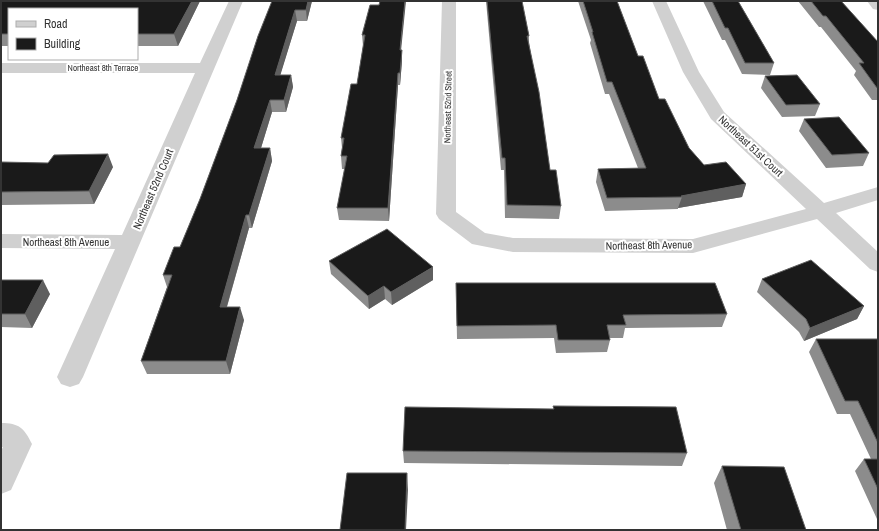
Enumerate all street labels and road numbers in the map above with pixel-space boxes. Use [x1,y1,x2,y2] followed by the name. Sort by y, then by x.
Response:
[68,62,138,74] street label: Northeast 8th Terrace
[441,71,455,143] street label: Northeast 52nd Street
[716,112,787,180] street label: Northeast 51st Court
[130,146,176,231] street label: Northeast 52nd Court
[23,235,109,249] street label: Northeast 8th Avenue
[606,237,692,253] street label: Northeast 8th Avenue

